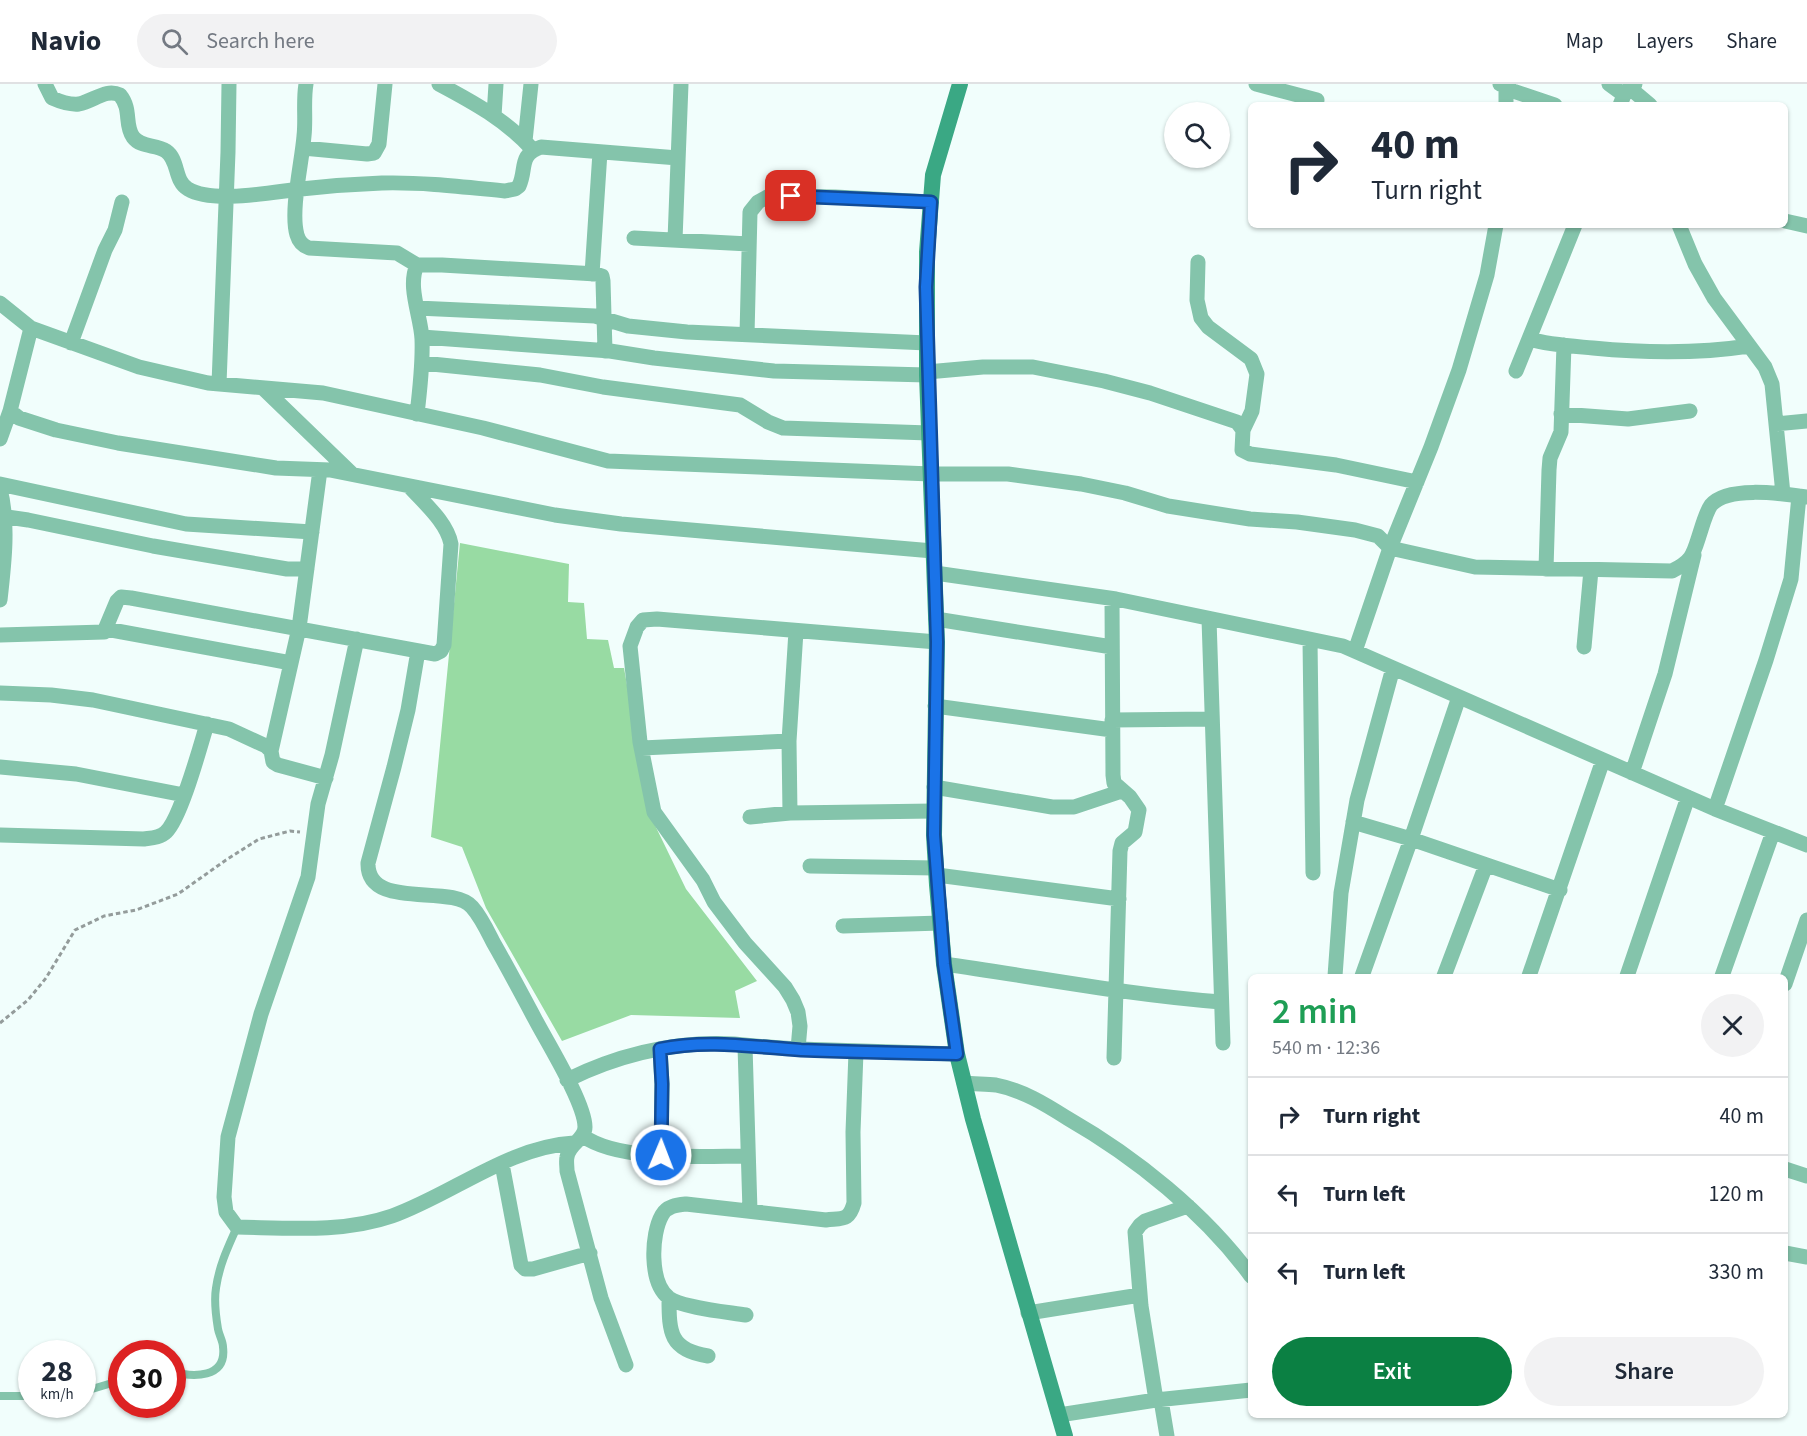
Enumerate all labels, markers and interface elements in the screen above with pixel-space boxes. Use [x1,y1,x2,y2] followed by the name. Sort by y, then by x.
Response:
[137,14,557,68] search box
[30,21,101,61] text: Navio
[158,25,191,58] icon: search
[206,25,315,57] text: Search here
[1566,26,1603,56] text: Map
[1636,26,1693,56] text: Layers
[1726,26,1777,56] text: Share
[1164,102,1230,168] map controls
[1164,102,1230,168] button: search
[1371,115,1460,175] text: 40 m
[1272,126,1350,204] icon: right
[765,170,816,221] pin
[1371,171,1482,210] text: Turn right
[774,179,807,212] icon: arrive
[1272,986,1358,1037] text: 2 min
[1701,994,1764,1057] button: close
[1272,1034,1380,1062] text: 540 m · 12:36
[1272,1100,1305,1133] icon: right
[1323,1100,1420,1132] text: Turn right
[1719,1100,1764,1132] text: 40 m
[629,1123,693,1187] position arrow
[1272,1178,1305,1211] icon: left
[1323,1178,1405,1210] text: Turn left
[1709,1178,1764,1210] text: 120 m
[1272,1256,1305,1289] icon: left
[1323,1256,1405,1288] text: Turn left
[1709,1256,1764,1288] text: 330 m
[1272,1337,1512,1406] button: Exit
[1524,1337,1764,1406] button: Share
[108,1340,186,1418] speed limit sign: 30
[41,1350,73,1393] text: 28
[40,1384,74,1405] text: km/h

